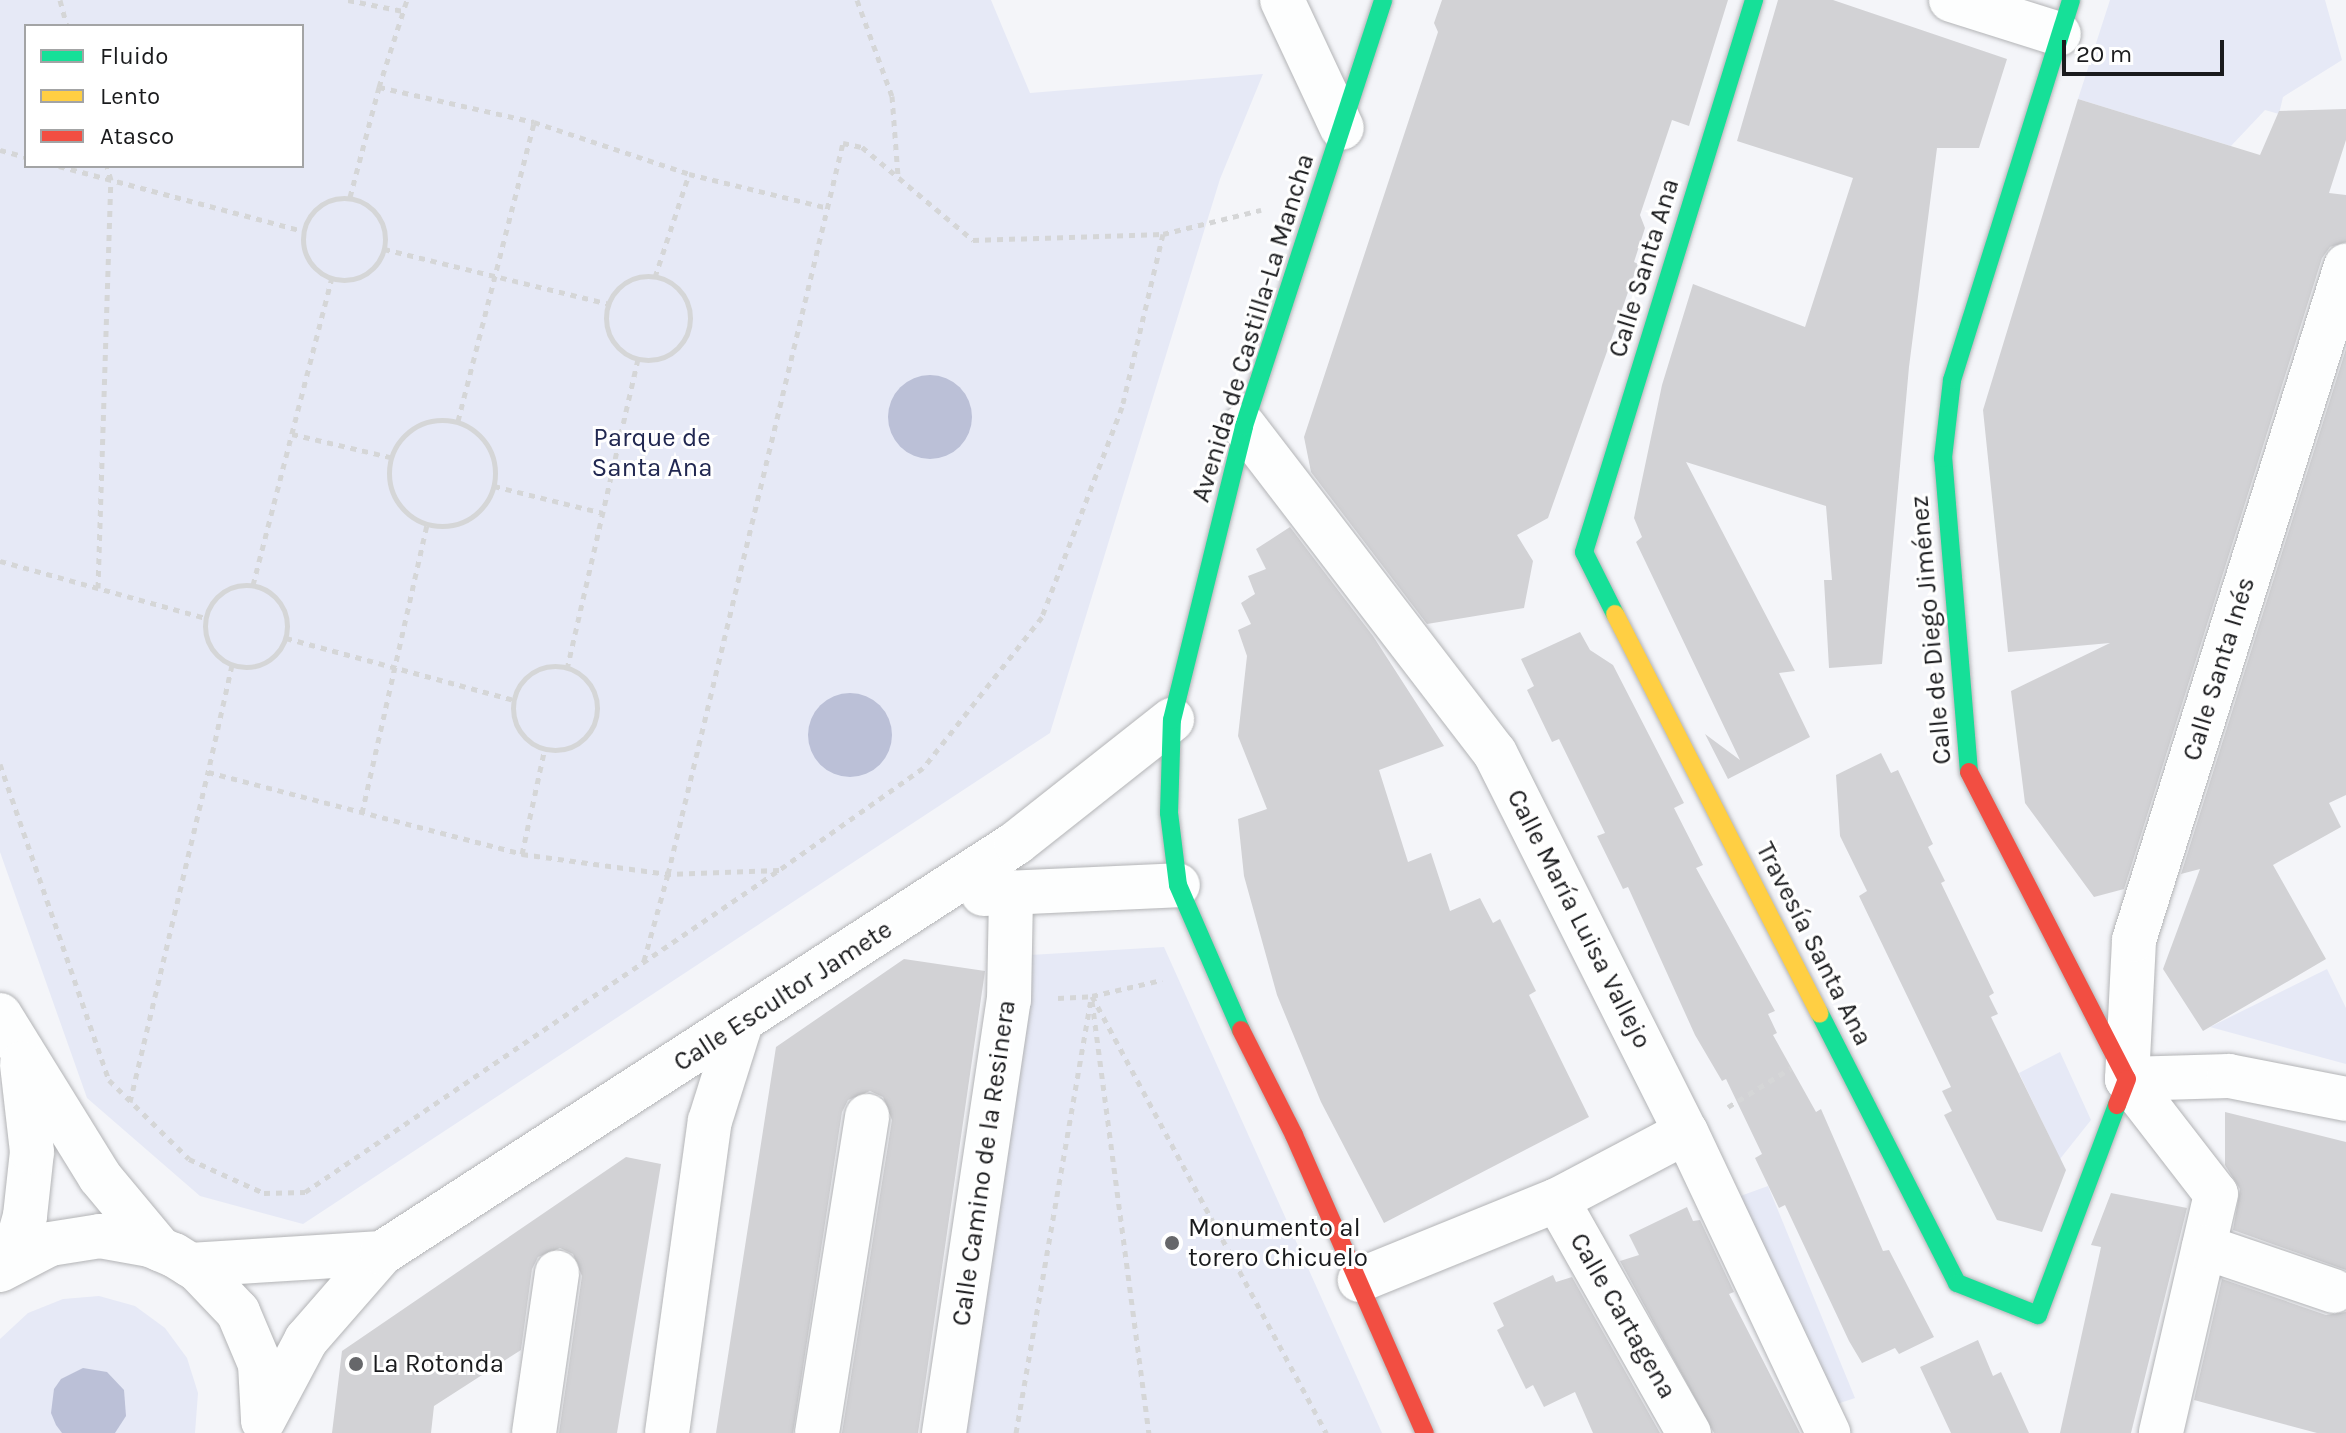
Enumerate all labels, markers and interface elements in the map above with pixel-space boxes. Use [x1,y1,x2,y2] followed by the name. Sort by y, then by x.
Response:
[24,24,304,168] legend
[2066,24,2228,74] scale bar
[2076,40,2132,68] text: 20 m
[100,42,168,70] text: Fluido
[100,82,160,110] text: Lento
[100,122,174,150] text: Atasco
[1185,150,1321,506] street label: Avenida de Castilla-La Mancha
[1602,175,1686,361] street label: Calle Santa Ana
[592,422,712,484] park label: Parque de Santa Ana
[1904,494,1958,766] street label: Calle de Diego Jiménez
[2176,573,2262,765] street label: Calle Santa Inés
[1500,784,1658,1054] street label: Calle María Luisa Vallejo
[1749,837,1879,1051] street label: Travesía Santa Ana
[668,914,898,1078] street label: Calle Escultor Jamete
[946,998,1022,1328] street label: Calle Camino de la Resinera
[1188,1212,1368,1274] place label: Monumento al torero Chicuelo
[1563,1228,1683,1404] street label: Calle Cartagena
[1163,1234,1181,1252] marker: Monumento al torero Chicuelo
[372,1348,504,1380] place label: La Rotonda
[347,1355,365,1373] marker: La Rotonda

